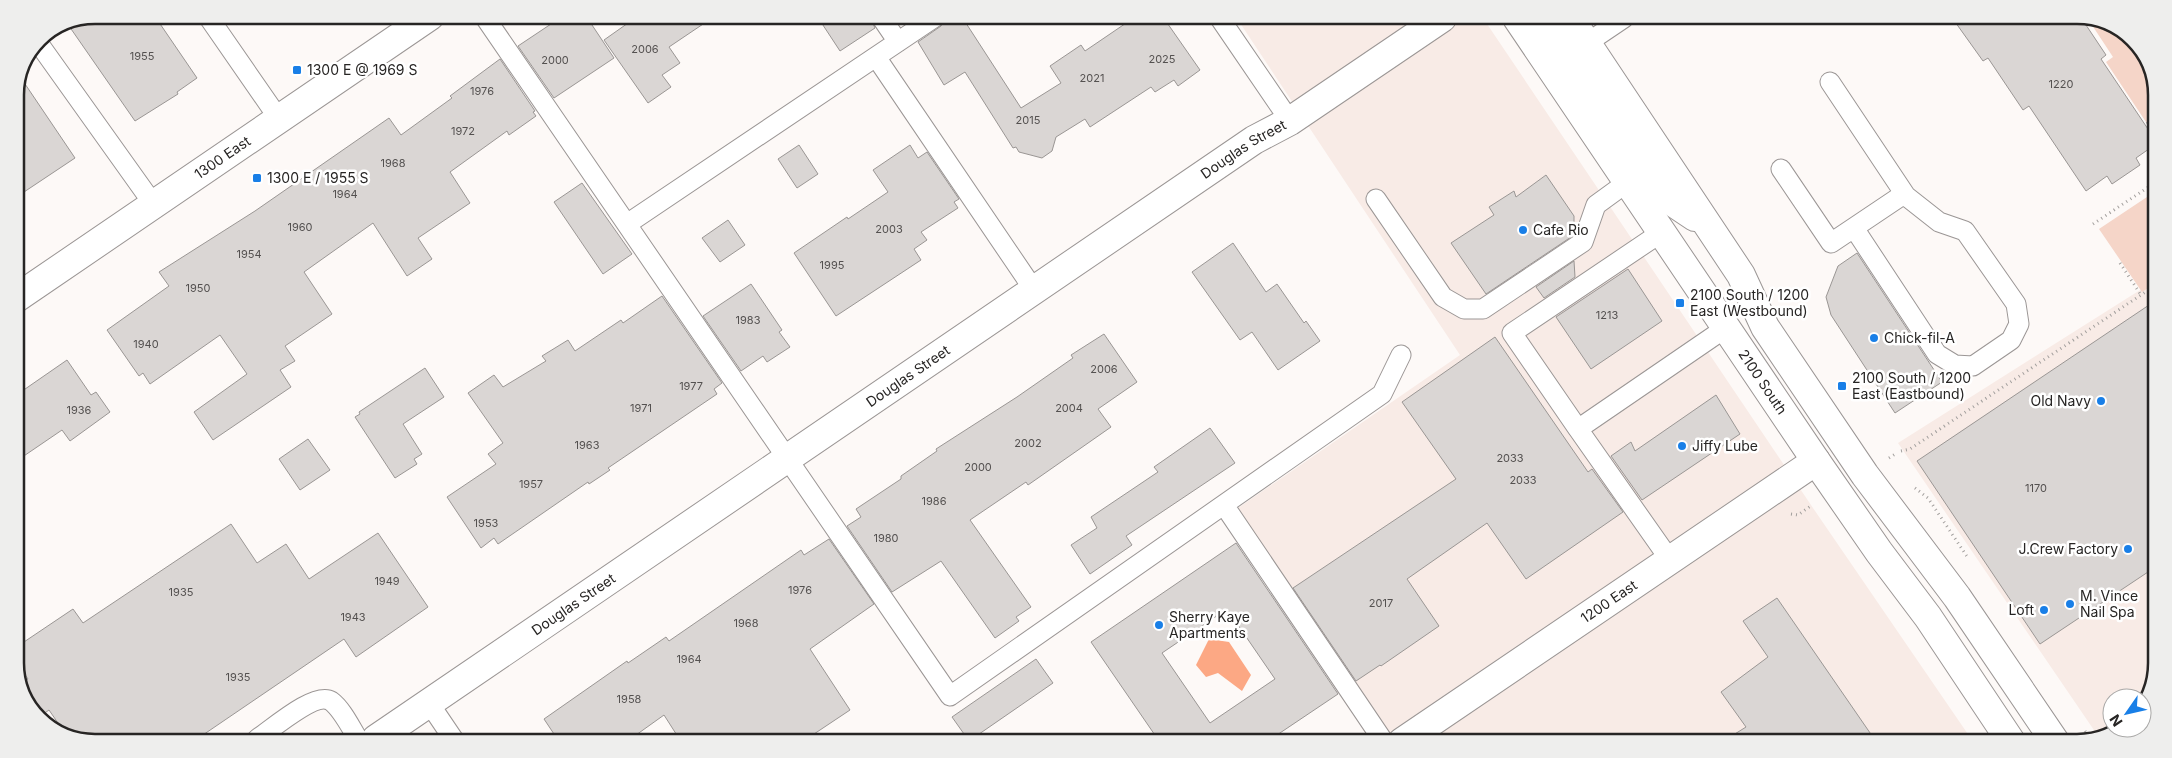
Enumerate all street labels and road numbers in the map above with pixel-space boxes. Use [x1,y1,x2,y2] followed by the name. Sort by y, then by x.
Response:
[1197,116,1289,182] street label: Douglas Street
[191,132,254,182] street label: 1300 East
[863,341,953,410] street label: Douglas Street
[1735,346,1791,417] street label: 2100 South
[528,569,619,638] street label: Douglas Street
[1577,576,1640,626] street label: 1200 East

